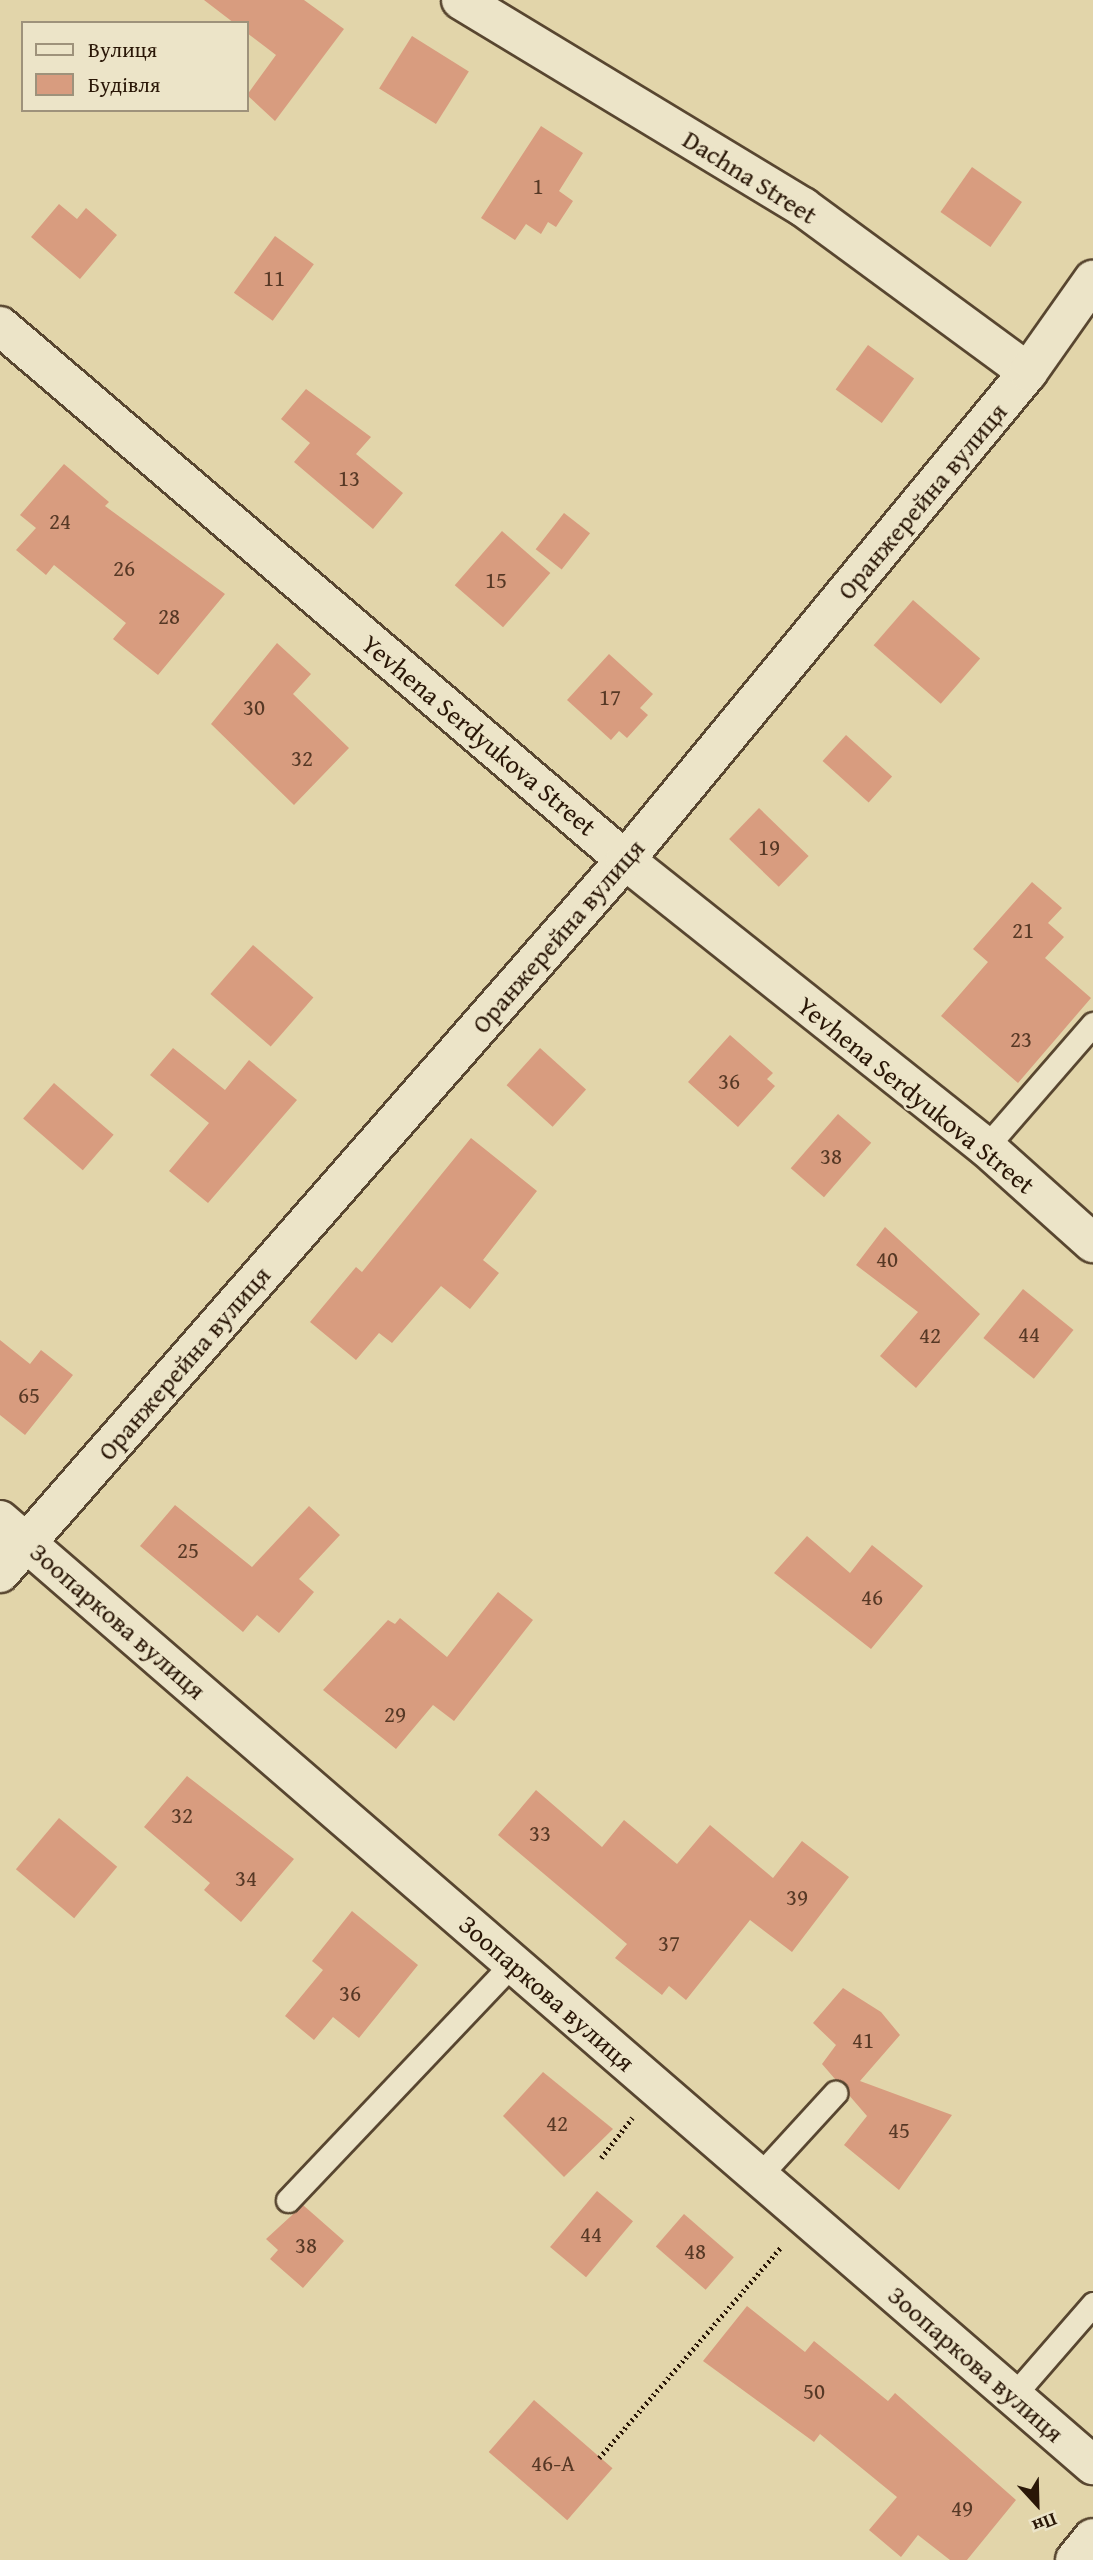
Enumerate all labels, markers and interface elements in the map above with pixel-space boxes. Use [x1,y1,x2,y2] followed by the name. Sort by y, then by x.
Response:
[21,21,248,112] legend
[88,34,157,65] text: Вулиця
[88,69,160,100] text: Будівля
[677,123,823,231] street label: Dachna Street
[532,172,544,200] house number: 1
[263,264,285,292] house number: 11
[831,396,1013,606] street label: Оранжерейна вулиця
[338,464,360,492] house number: 13
[49,507,71,535] house number: 24
[113,554,135,582] house number: 26
[485,566,507,594] house number: 15
[158,602,180,630] house number: 28
[355,628,603,842] street label: Yevhena Serdyukova Street
[599,683,621,711] house number: 17
[243,693,265,721] house number: 30
[291,744,313,772] house number: 32
[465,833,651,1039] street label: Оранжерейна вулиця
[758,833,780,861] house number: 19
[1012,916,1034,944] house number: 21
[791,990,1041,1200] street label: Yevhena Serdyukova Street
[1010,1025,1032,1053] house number: 23
[718,1067,740,1095] house number: 36
[820,1142,842,1170] house number: 38
[876,1245,898,1273] house number: 40
[91,1260,277,1466] street label: Оранжерейна вулиця
[1018,1320,1040,1348] house number: 44
[919,1321,941,1349] house number: 42
[18,1381,40,1409] house number: 65
[24,1536,212,1706] street label: Зоопаркова вулиця
[177,1536,199,1564] house number: 25
[861,1583,883,1611] house number: 46
[384,1700,406,1728] house number: 29
[171,1801,193,1829] house number: 32
[529,1819,551,1847] house number: 33
[235,1864,257,1892] house number: 34
[786,1883,808,1911] house number: 39
[453,1908,641,2078] street label: Зоопаркова вулиця
[658,1929,680,1957] house number: 37
[339,1979,361,2007] house number: 36
[852,2026,874,2054] house number: 41
[546,2109,568,2137] house number: 42
[888,2116,910,2144] house number: 45
[580,2220,602,2248] house number: 44
[295,2231,317,2259] house number: 38
[684,2237,706,2265] house number: 48
[882,2279,1070,2449] street label: Зоопаркова вулиця
[803,2377,825,2405] house number: 50
[531,2449,575,2477] house number: 46-А
[1002,2469,1072,2539] north arrow
[951,2494,973,2522] house number: 49
[1028,2506,1061,2541] text: Пн

